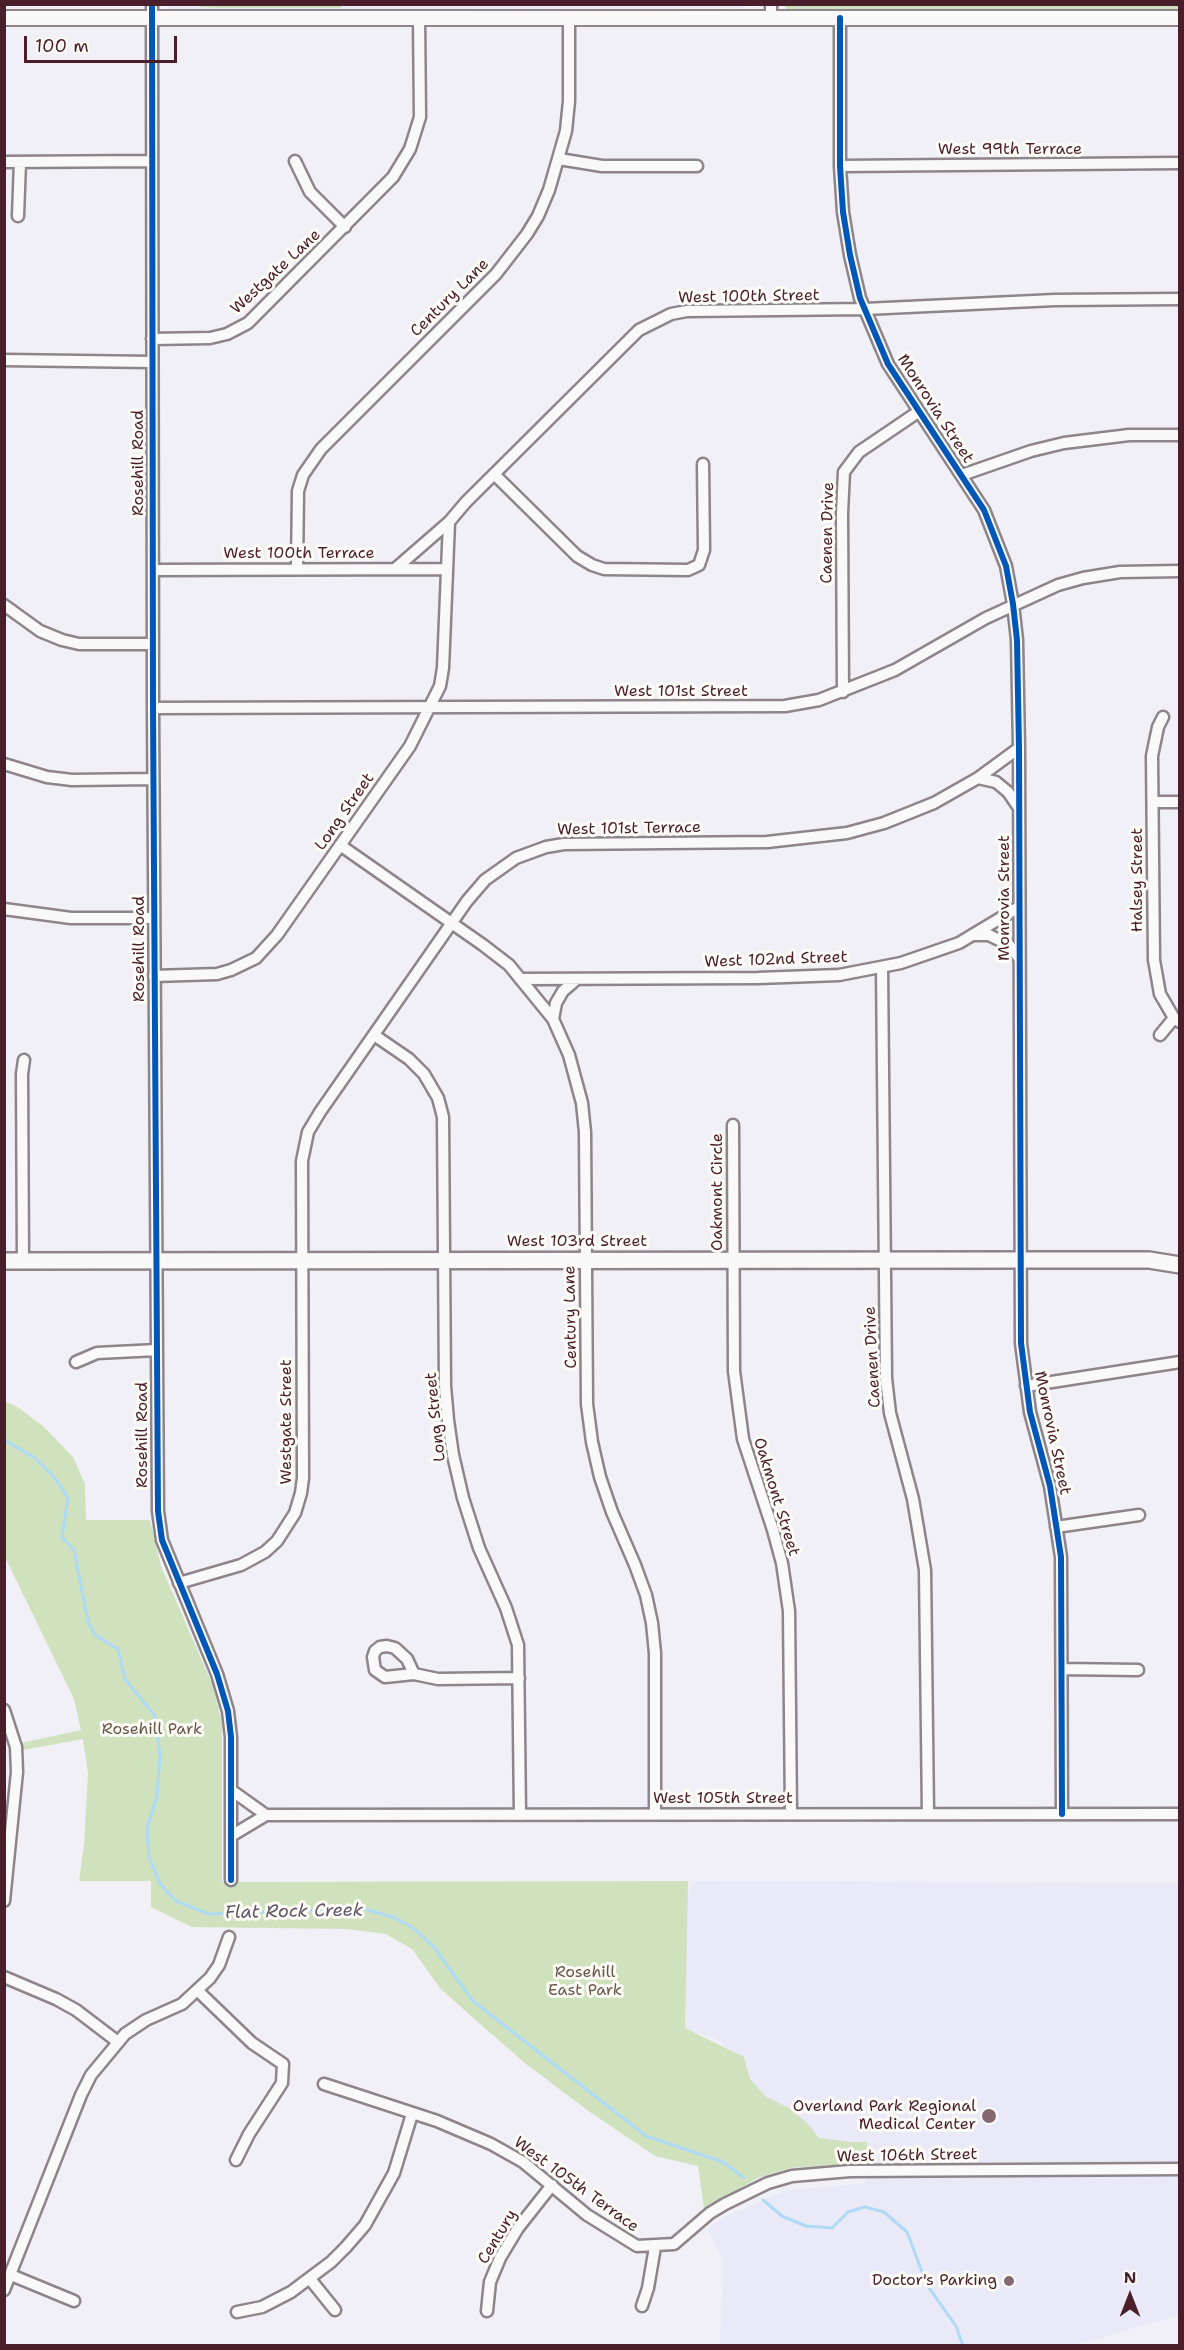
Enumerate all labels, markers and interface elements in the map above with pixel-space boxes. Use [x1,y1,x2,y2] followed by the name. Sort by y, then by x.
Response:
[27,24,180,62] scale bar
[35,34,89,58] text: 100 m
[938,140,1082,160] street label: West 99th Terrace
[227,226,325,318] street label: Westgate Lane
[407,255,493,341] street label: Century Lane
[678,286,820,308] street label: West 100th Street
[893,351,977,467] street label: Monrovia Street
[129,410,149,516] street label: Rosehill Road
[818,482,838,584] street label: Caenen Drive
[223,544,375,564] street label: West 100th Terrace
[614,682,748,702] street label: West 101st Street
[311,770,379,854] street label: Long Street
[557,818,701,840] street label: West 101st Terrace
[1128,828,1148,932] street label: Halsey Street
[995,835,1015,961] street label: Monrovia Street
[130,896,150,1002] street label: Rosehill Road
[704,948,848,972] street label: West 102nd Street
[708,1133,728,1251] street label: Oakmont Circle
[507,1232,647,1252] street label: West 103rd Street
[561,1265,581,1369] street label: Century Lane
[861,1306,885,1408] street label: Caenen Drive
[277,1359,297,1485] street label: Westgate Street
[1030,1369,1074,1497] street label: Monrovia Street
[422,1371,450,1463] street label: Long Street
[133,1382,153,1488] street label: Rosehill Road
[749,1436,803,1558] street label: Oakmont Street
[102,1720,202,1740] park label: Rosehill Park
[653,1789,793,1809] street label: West 105th Street
[225,1900,363,1924] water label: Flat Rock Creek
[548,1963,622,2001] park label: Rosehill East Park
[793,2097,976,2135] place label: Overland Park Regional Medical Center
[980,2107,998,2125] marker: Overland Park Regional Medical Center
[510,2133,642,2237] street label: West 105th Terrace
[836,2145,978,2167] street label: West 106th Street
[474,2206,522,2268] street label: Century
[1100,2266,1160,2326] north arrow
[1124,2267,1136,2288] text: N
[872,2271,997,2291] place label: Doctor's Parking
[1002,2274,1016,2288] marker: Doctor's Parking

